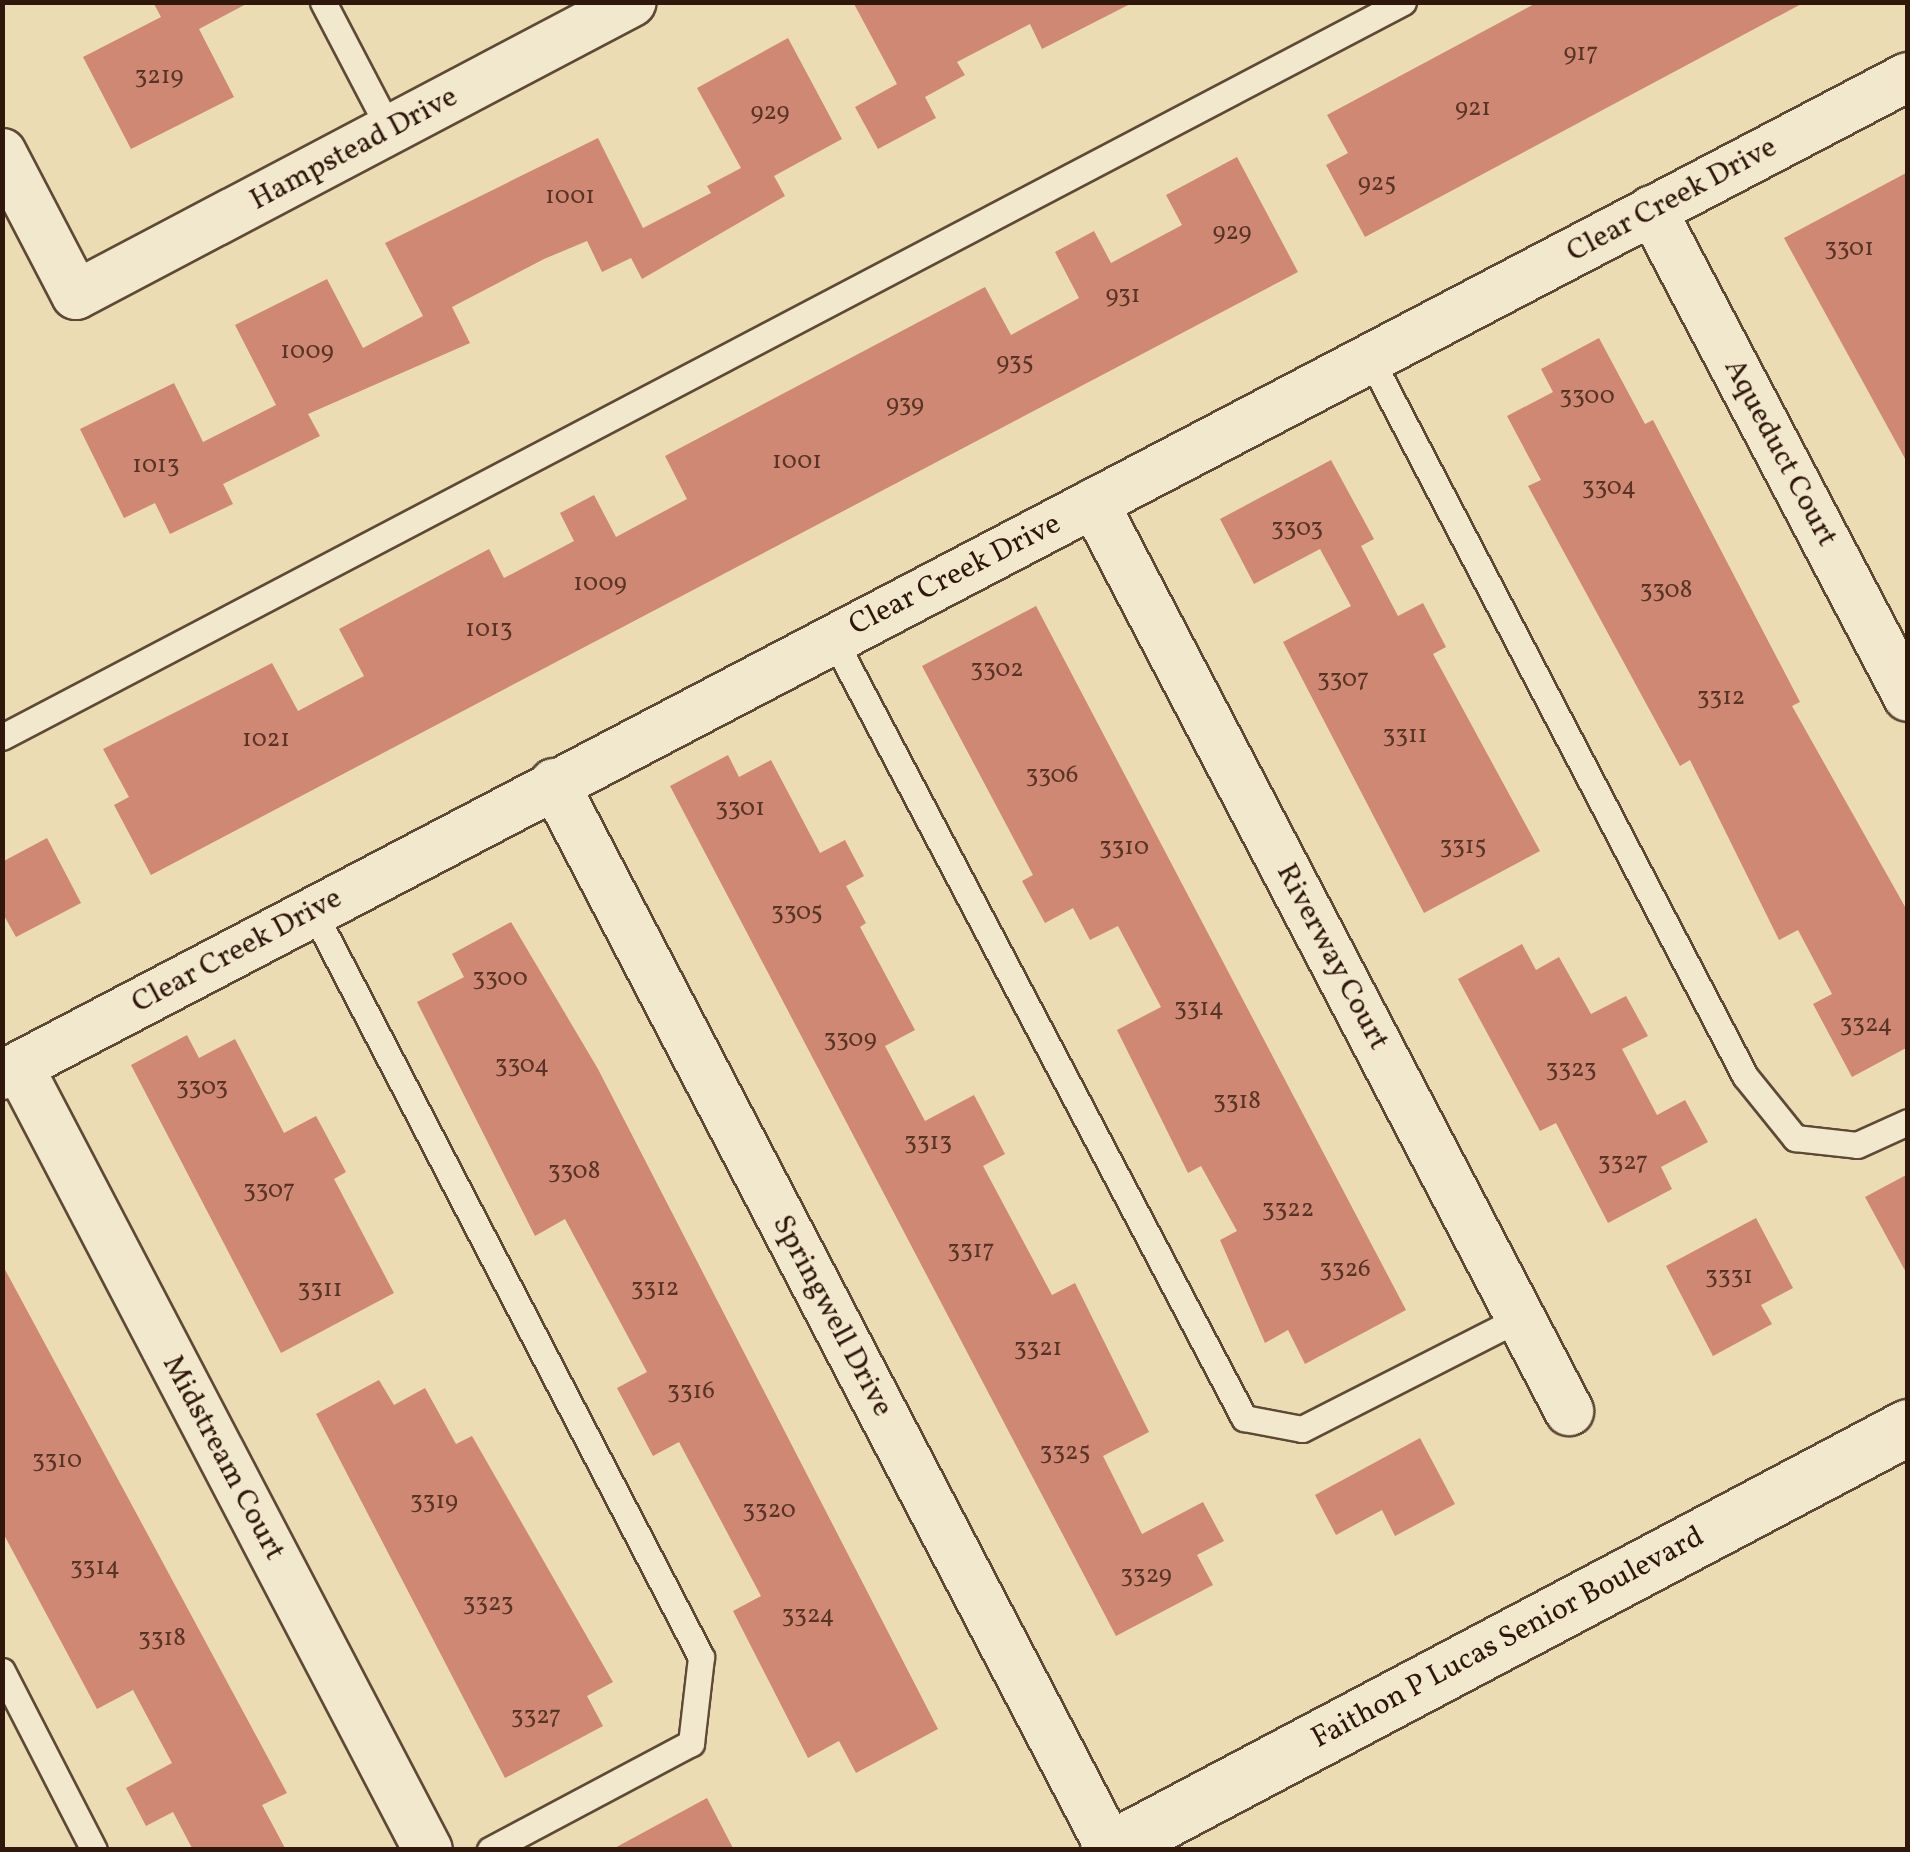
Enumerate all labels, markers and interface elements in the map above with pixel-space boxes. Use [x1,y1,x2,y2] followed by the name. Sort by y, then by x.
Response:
[1564,39,1598,69] house number: 917
[135,62,183,92] house number: 3219
[244,79,464,219] street label: Hampstead Drive
[1455,94,1491,124] house number: 921
[750,98,790,128] house number: 929
[1561,130,1783,270] street label: Clear Creek Drive
[1358,169,1396,199] house number: 925
[545,182,595,212] house number: 1001
[1212,218,1252,248] house number: 929
[1824,234,1874,264] house number: 3301
[1106,281,1140,311] house number: 931
[280,337,334,367] house number: 1009
[996,348,1034,378] house number: 935
[1715,353,1845,553] street label: Aqueduct Court
[1559,382,1615,412] house number: 3300
[886,390,924,420] house number: 939
[772,447,822,477] house number: 1001
[132,451,180,481] house number: 1013
[1582,473,1636,503] house number: 3304
[843,506,1067,644] street label: Clear Creek Drive
[1271,514,1323,544] house number: 3303
[573,569,627,599] house number: 1009
[1640,576,1692,606] house number: 3308
[465,615,513,645] house number: 1013
[970,655,1024,685] house number: 3302
[1317,665,1369,695] house number: 3307
[1697,683,1745,713] house number: 3312
[1383,721,1427,751] house number: 3311
[242,725,290,755] house number: 1021
[1026,761,1078,791] house number: 3306
[715,794,765,824] house number: 3301
[1439,832,1487,862] house number: 3315
[1099,833,1149,863] house number: 3310
[1268,857,1396,1057] street label: Riverway Court
[126,881,348,1021] street label: Clear Creek Drive
[771,898,823,928] house number: 3305
[472,964,528,994] house number: 3300
[1174,994,1224,1024] house number: 3314
[1839,1010,1893,1040] house number: 3324
[823,1025,877,1055] house number: 3309
[495,1051,549,1081] house number: 3304
[1546,1055,1596,1085] house number: 3323
[176,1073,228,1103] house number: 3303
[1213,1087,1261,1117] house number: 3318
[904,1128,952,1158] house number: 3313
[1598,1148,1648,1178] house number: 3327
[548,1157,600,1187] house number: 3308
[243,1176,295,1206] house number: 3307
[1262,1195,1314,1225] house number: 3322
[764,1209,900,1423] street label: Springwell Drive
[947,1236,995,1266] house number: 3317
[1319,1255,1371,1285] house number: 3326
[1705,1262,1753,1292] house number: 3331
[631,1274,679,1304] house number: 3312
[298,1275,342,1305] house number: 3311
[1014,1334,1062,1364] house number: 3321
[154,1349,292,1567] street label: Midstream Court
[667,1377,715,1407] house number: 3316
[1040,1438,1090,1468] house number: 3325
[32,1446,82,1476] house number: 3310
[410,1487,458,1517] house number: 3319
[742,1496,796,1526] house number: 3320
[1306,1519,1710,1757] street label: Faithon P Lucas Senior Boulevard
[70,1553,120,1583] house number: 3314
[1120,1561,1172,1591] house number: 3329
[463,1589,513,1619] house number: 3323
[781,1601,835,1631] house number: 3324
[138,1624,186,1654] house number: 3318
[511,1702,561,1732] house number: 3327

